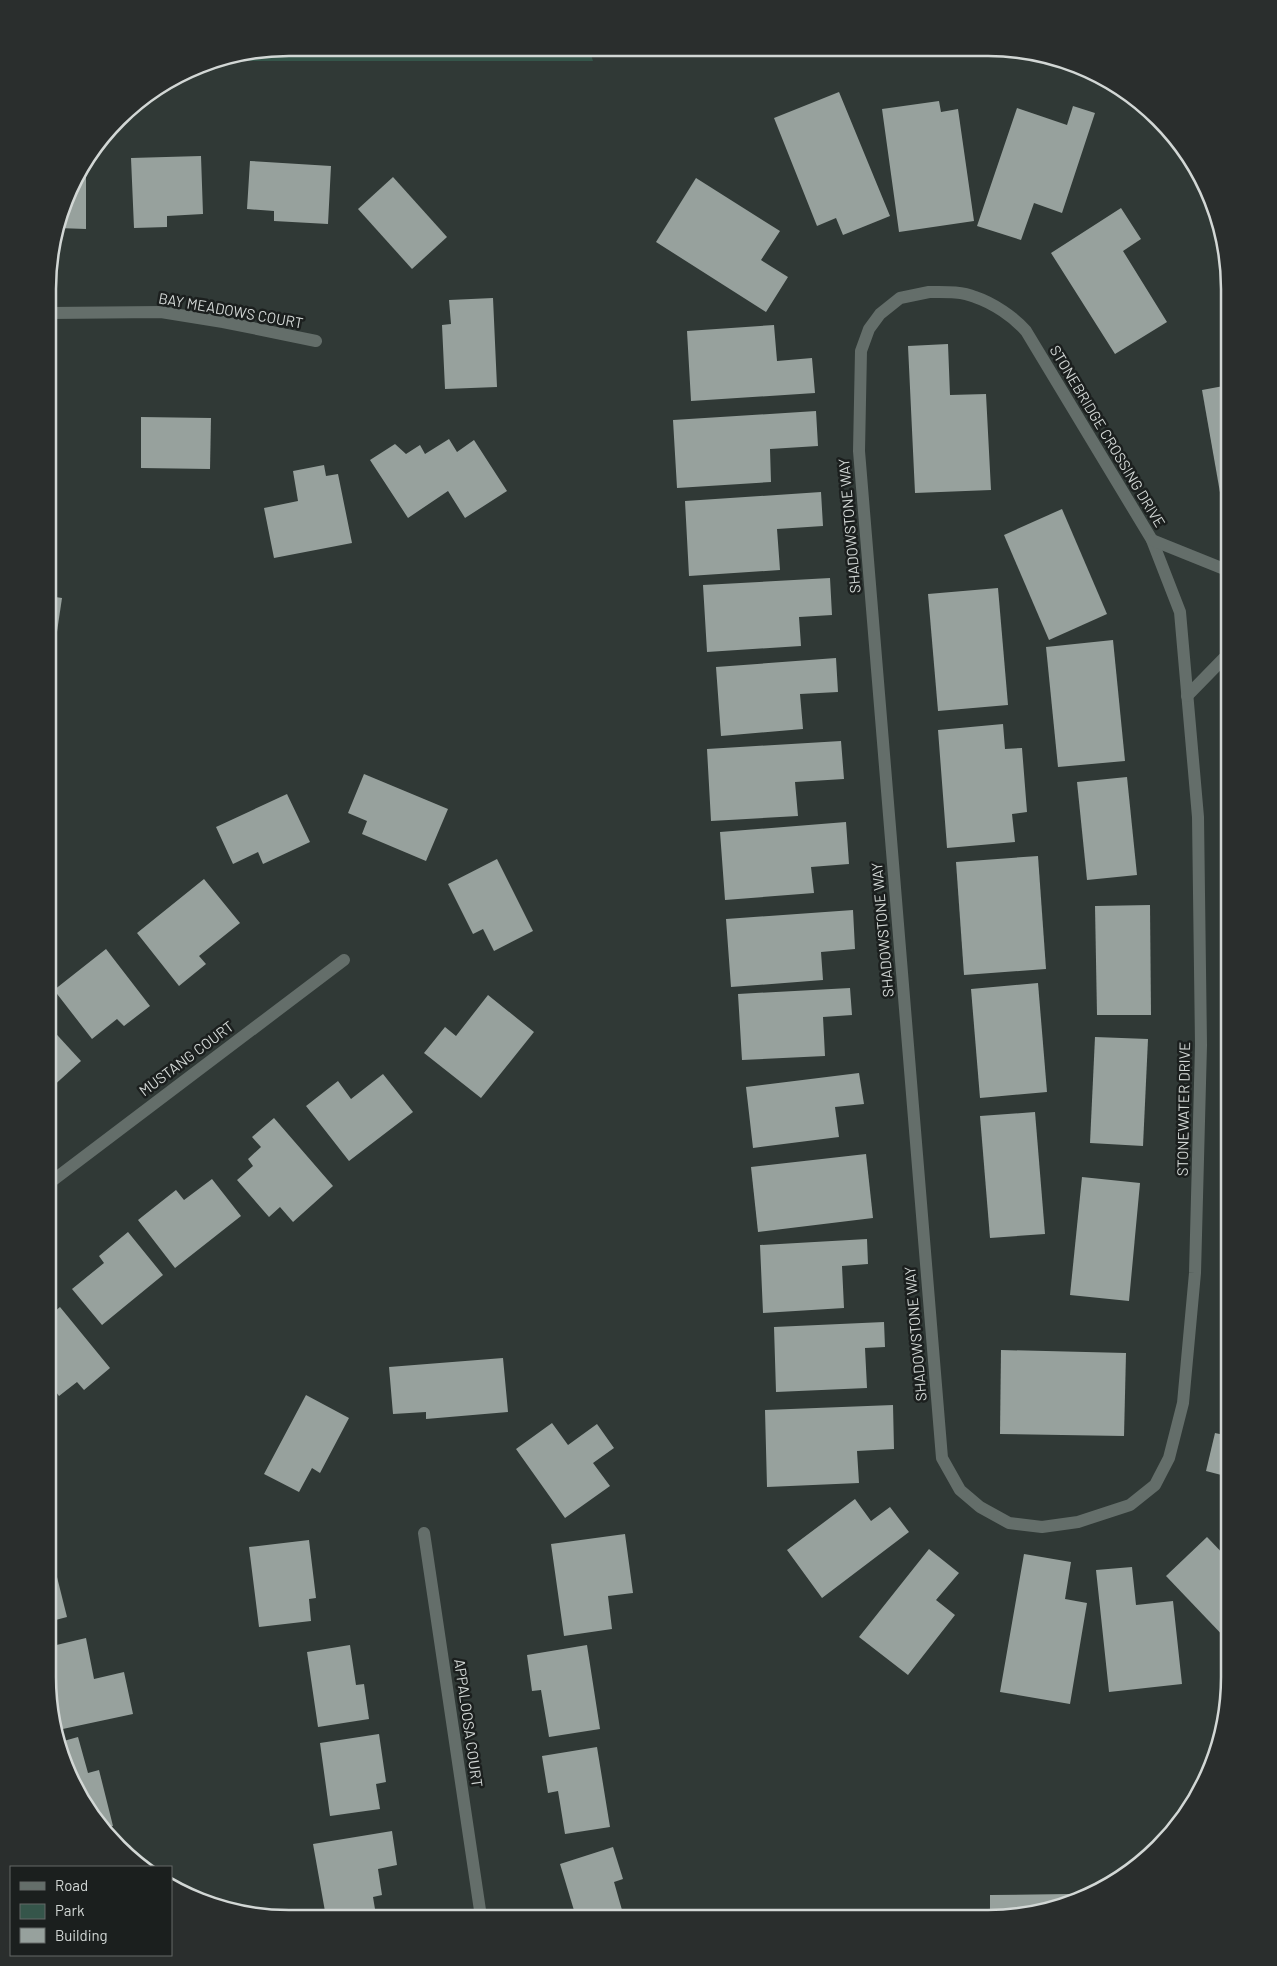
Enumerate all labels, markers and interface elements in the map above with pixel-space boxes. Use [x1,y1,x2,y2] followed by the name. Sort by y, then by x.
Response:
[157,288,305,332] street label: BAY MEADOWS COURT
[1046,342,1170,530] street label: STONEBRIDGE CROSSING DRIVE
[834,458,864,594] street label: SHADOWSTONE WAY
[867,862,897,998] street label: SHADOWSTONE WAY
[135,1017,237,1099] street label: MUSTANG COURT
[1173,1042,1193,1176] street label: STONEWATER DRIVE
[900,1266,930,1402] street label: SHADOWSTONE WAY
[451,1658,487,1788] street label: APPALOOSA COURT
[10,1866,172,1956] legend
[55,1876,88,1894] text: Road
[55,1901,85,1919] text: Park
[55,1926,108,1944] text: Building

